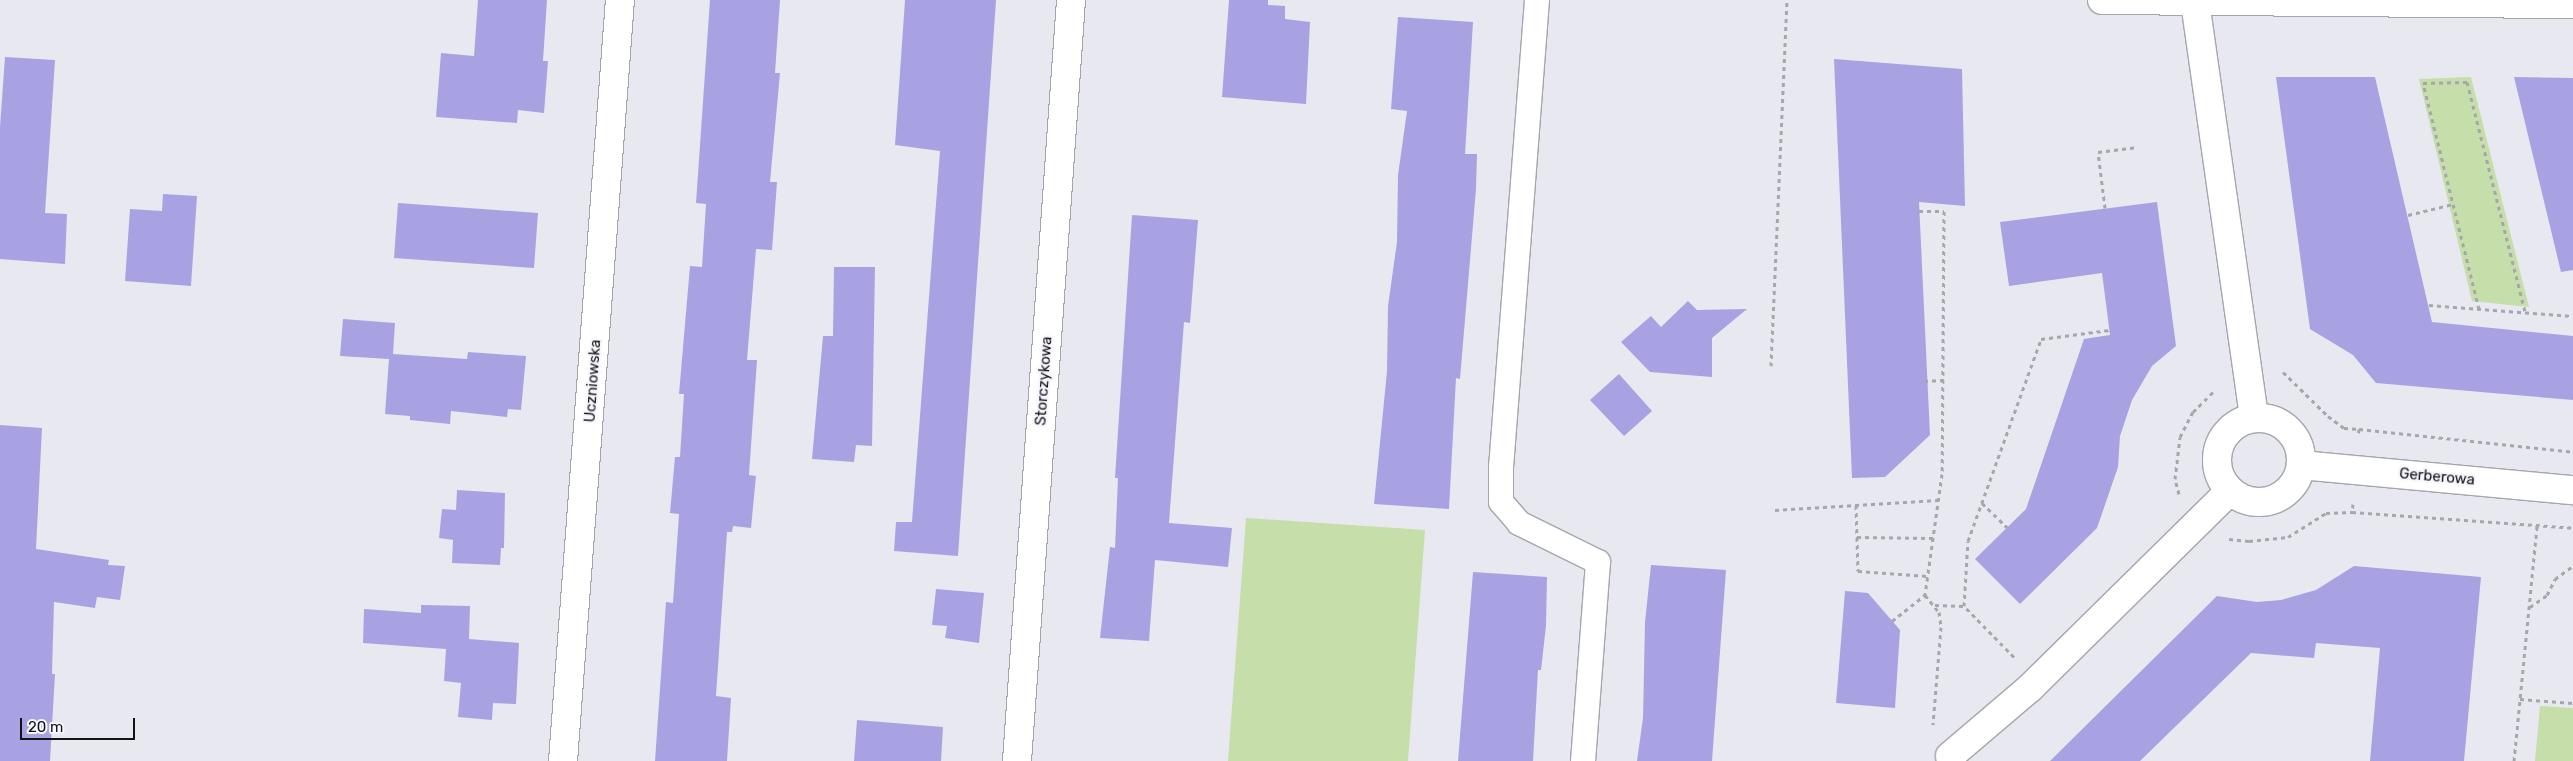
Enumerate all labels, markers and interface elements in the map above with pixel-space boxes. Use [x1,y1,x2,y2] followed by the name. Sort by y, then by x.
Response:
[1032,336,1056,426] street label: Storczykowa
[581,339,605,423] street label: Uczniowska
[2399,465,2475,489] street label: Gerberowa
[22,708,138,740] scale bar
[28,718,63,736] text: 20 m

